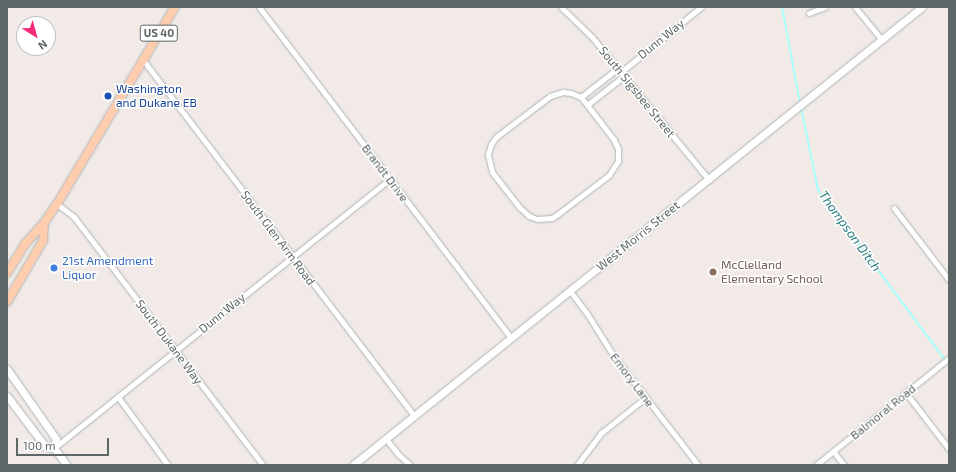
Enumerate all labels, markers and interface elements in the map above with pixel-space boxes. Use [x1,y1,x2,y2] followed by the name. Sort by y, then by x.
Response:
[16,16,56,56] north arrow
[635,16,687,62] street label: Dunn Way
[139,24,179,42] road number: US 40
[36,38,50,53] text: N
[596,44,678,140] street label: South Sigsbee Street
[116,82,197,110] place label: Washington and Dukane EB
[103,91,113,101] marker: Washington and Dukane EB
[359,141,411,205] street label: Brandt Drive
[238,188,318,288] street label: South Glen Arm Road
[815,188,885,274] water label: Thompson Ditch
[593,198,683,274] street label: West Morris Street
[62,254,154,282] place label: 21st Amendment Liquor
[721,258,823,286] place label: McClelland Elementary School
[49,263,59,273] marker: 21st Amendment Liquor
[708,267,718,277] marker: McClelland Elementary School
[196,290,248,336] street label: Dunn Way
[132,297,206,387] street label: South Dukane Way
[607,350,657,410] street label: Emory Lane
[847,381,919,443] street label: Balmoral Road
[18,430,111,456] scale bar
[23,438,55,452] text: 100 m

